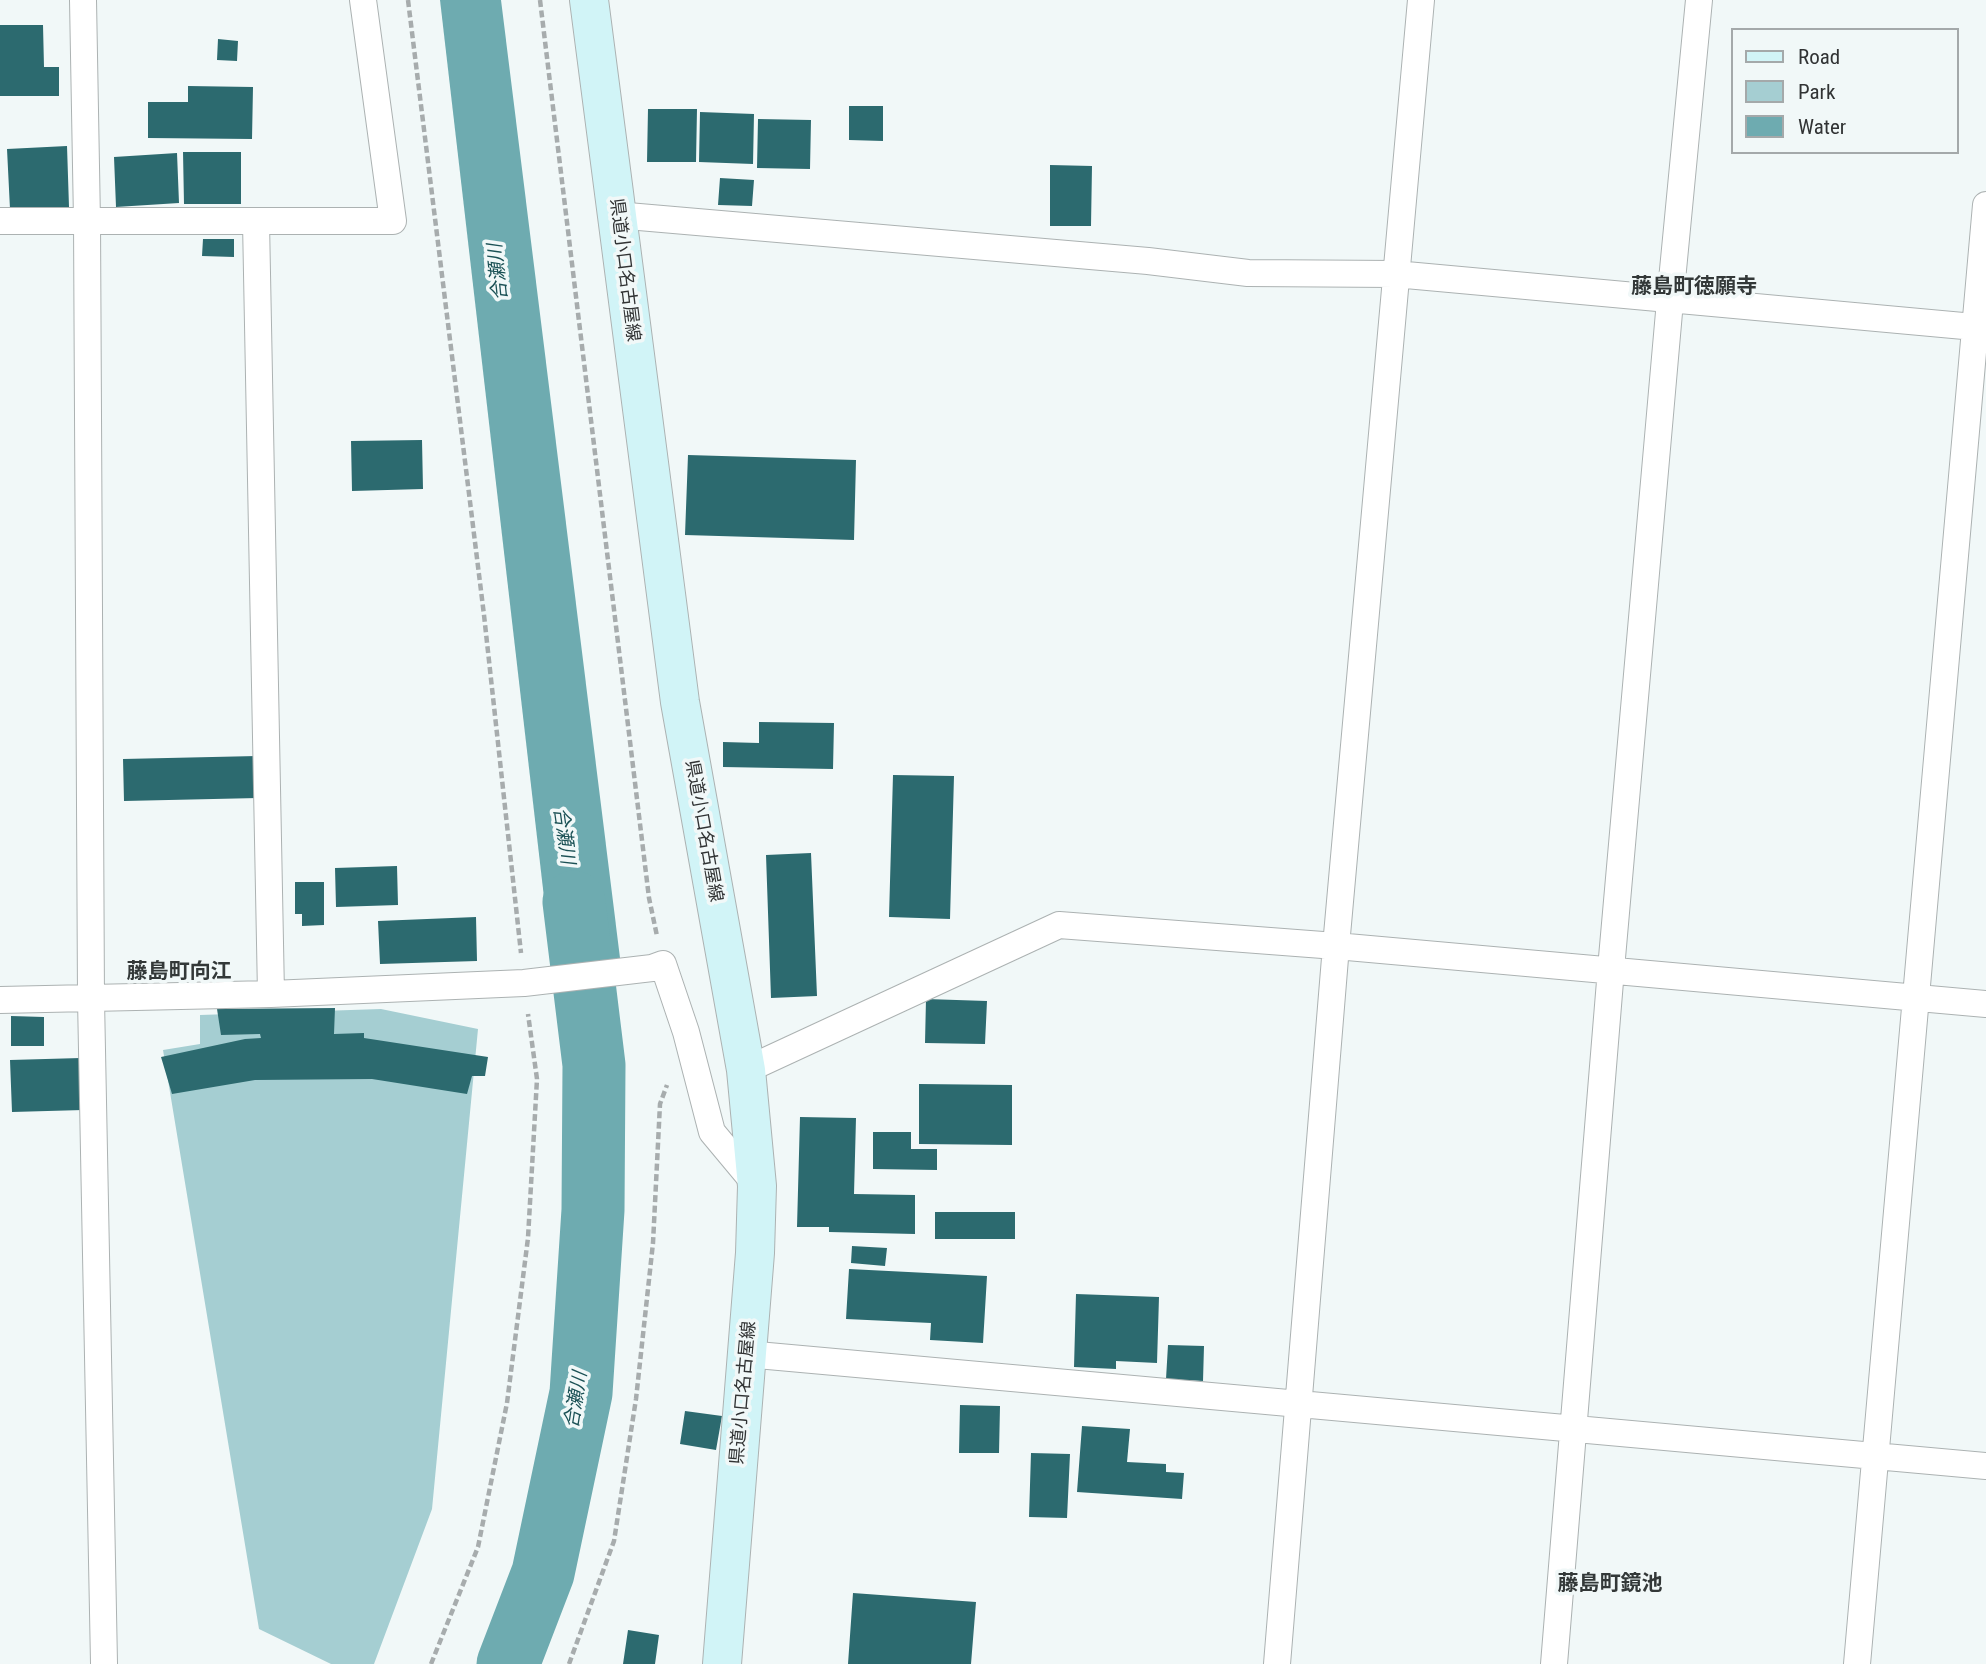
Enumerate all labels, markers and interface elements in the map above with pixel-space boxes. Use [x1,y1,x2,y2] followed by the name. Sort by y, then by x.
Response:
[1730,28,1958,154] legend
[1798,45,1840,69] text: Road
[1798,80,1835,104] text: Park
[1798,115,1846,139] text: Water
[605,197,643,343] street label: 県道小口名古屋線
[485,242,513,302] water label: 合瀬川
[1631,275,1757,301] district label: 藤島町徳願寺
[680,758,726,904] street label: 県道小口名古屋線
[548,806,578,866] water label: 合瀬川
[127,960,231,986] district label: 藤島町向江
[727,1320,761,1466] street label: 県道小口名古屋線
[561,1370,593,1430] water label: 合瀬川
[1558,1572,1662,1598] district label: 藤島町鏡池

